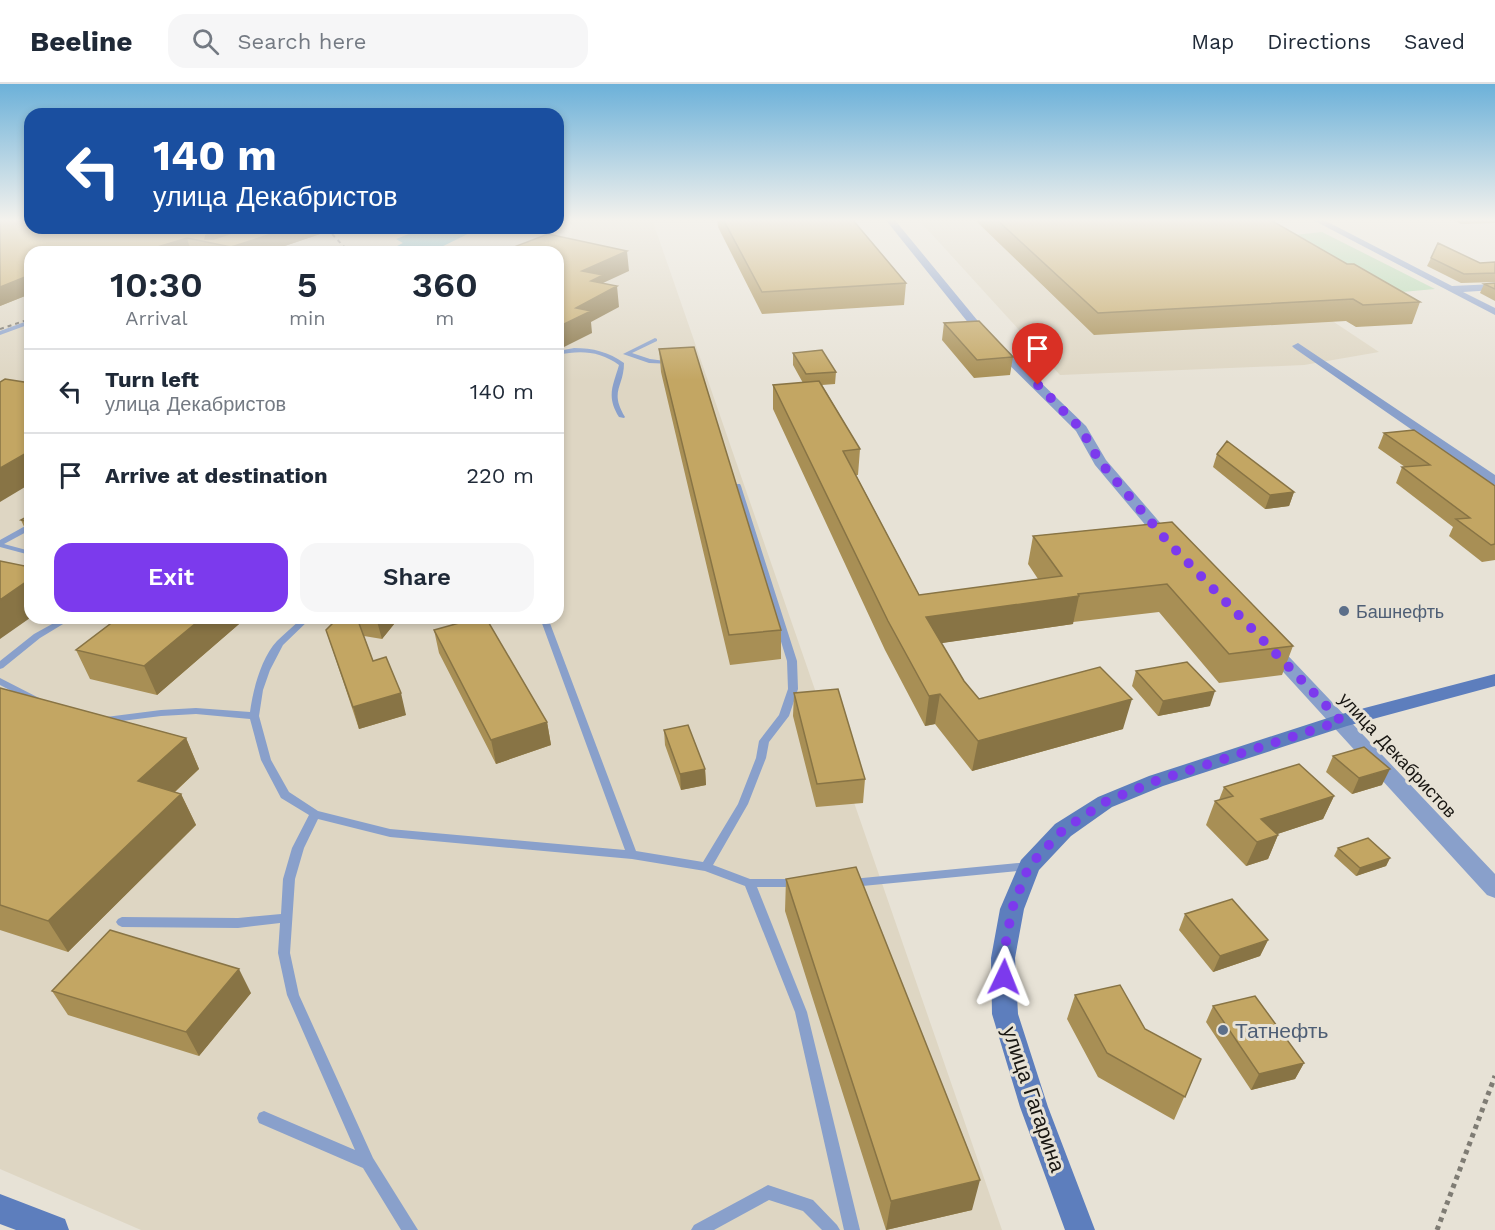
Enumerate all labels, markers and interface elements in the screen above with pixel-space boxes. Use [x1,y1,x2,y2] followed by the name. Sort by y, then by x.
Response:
[168,14,588,68] search box
[30,25,132,58] text: Beeline
[189,25,222,58] icon: search
[237,29,366,54] text: Search here
[1191,29,1234,54] text: Map
[1267,29,1371,54] text: Directions
[1404,29,1465,54] text: Saved
[153,131,277,180] text: 140 m
[54,132,132,210] icon: left
[153,181,398,213] text: улица Декабристов
[110,264,203,306] text: 10:30
[297,264,318,306] text: 5
[412,264,478,306] text: 360
[125,306,188,330] text: Arrival
[289,306,326,330] text: min
[435,306,454,330] text: m
[1012,323,1063,385] pin
[1021,332,1054,365] icon: arrive
[105,367,199,392] text: Turn left
[54,375,87,408] icon: left
[470,379,534,404] text: 140 m
[105,392,286,416] text: улица Декабристов
[54,459,87,492] icon: arrive
[105,463,328,488] text: Arrive at destination
[466,463,534,488] text: 220 m
[54,543,288,612] button: Exit
[300,543,534,612] button: Share
[1356,601,1444,622] place label: Башнефть
[1337,604,1351,618] marker: Башнефть
[1335,688,1461,822] street label: улица Декабристов
[972,945,1036,1009] position arrow
[1235,1018,1328,1043] place label: Татнефть
[997,1023,1071,1175] street label: улица Гагарина
[1216,1023,1230,1037] marker: Татнефть

